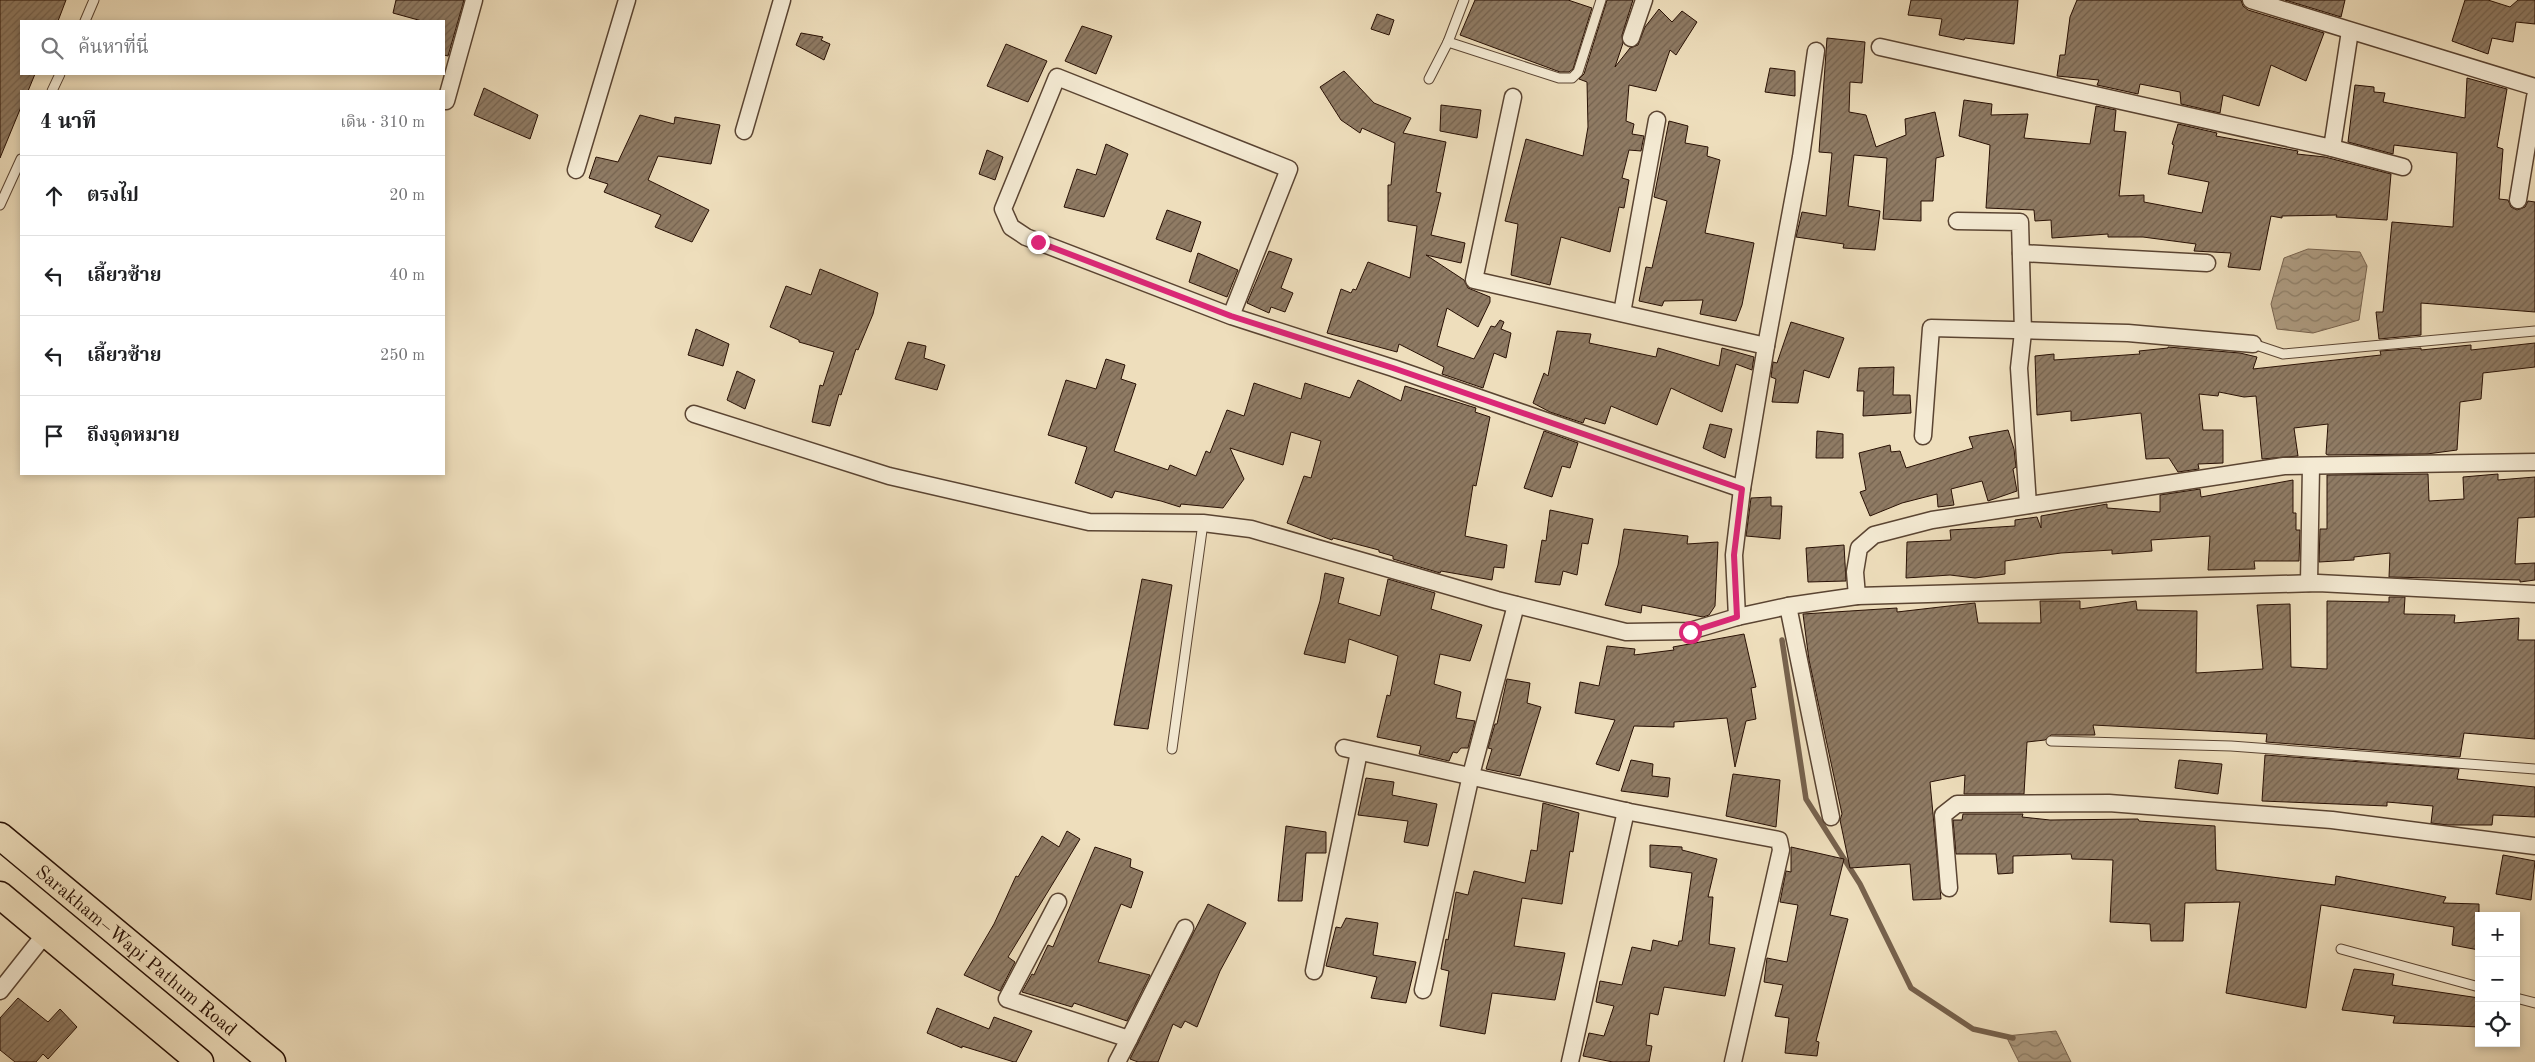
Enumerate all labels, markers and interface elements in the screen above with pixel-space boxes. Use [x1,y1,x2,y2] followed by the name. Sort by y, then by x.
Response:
[20,20,445,75] search box
[38,34,66,62] icon: search
[78,39,149,58] text: ค้นหาที่นี่
[40,112,96,133] text: 4 นาที
[340,115,425,131] text: เดิน · 310 m
[40,182,68,210] icon: ahead
[87,187,139,206] text: ตรงไป
[389,188,425,204] text: 20 m
[1027,231,1050,254] route end
[40,262,68,290] icon: left
[87,267,161,286] text: เลี้ยวซ้าย
[389,268,425,284] text: 40 m
[40,342,68,370] icon: left
[87,347,161,366] text: เลี้ยวซ้าย
[380,348,425,364] text: 250 m
[40,422,68,450] icon: arrive
[87,427,180,446] text: ถึงจุดหมาย
[1679,621,1702,644] route start
[31,863,239,1040] street label: Sarakham–Wapi Pathum Road
[2475,912,2520,1047] map controls
[2475,912,2520,957] button: +
[2475,957,2520,1002] button: −
[2475,1002,2520,1047] button: locate

